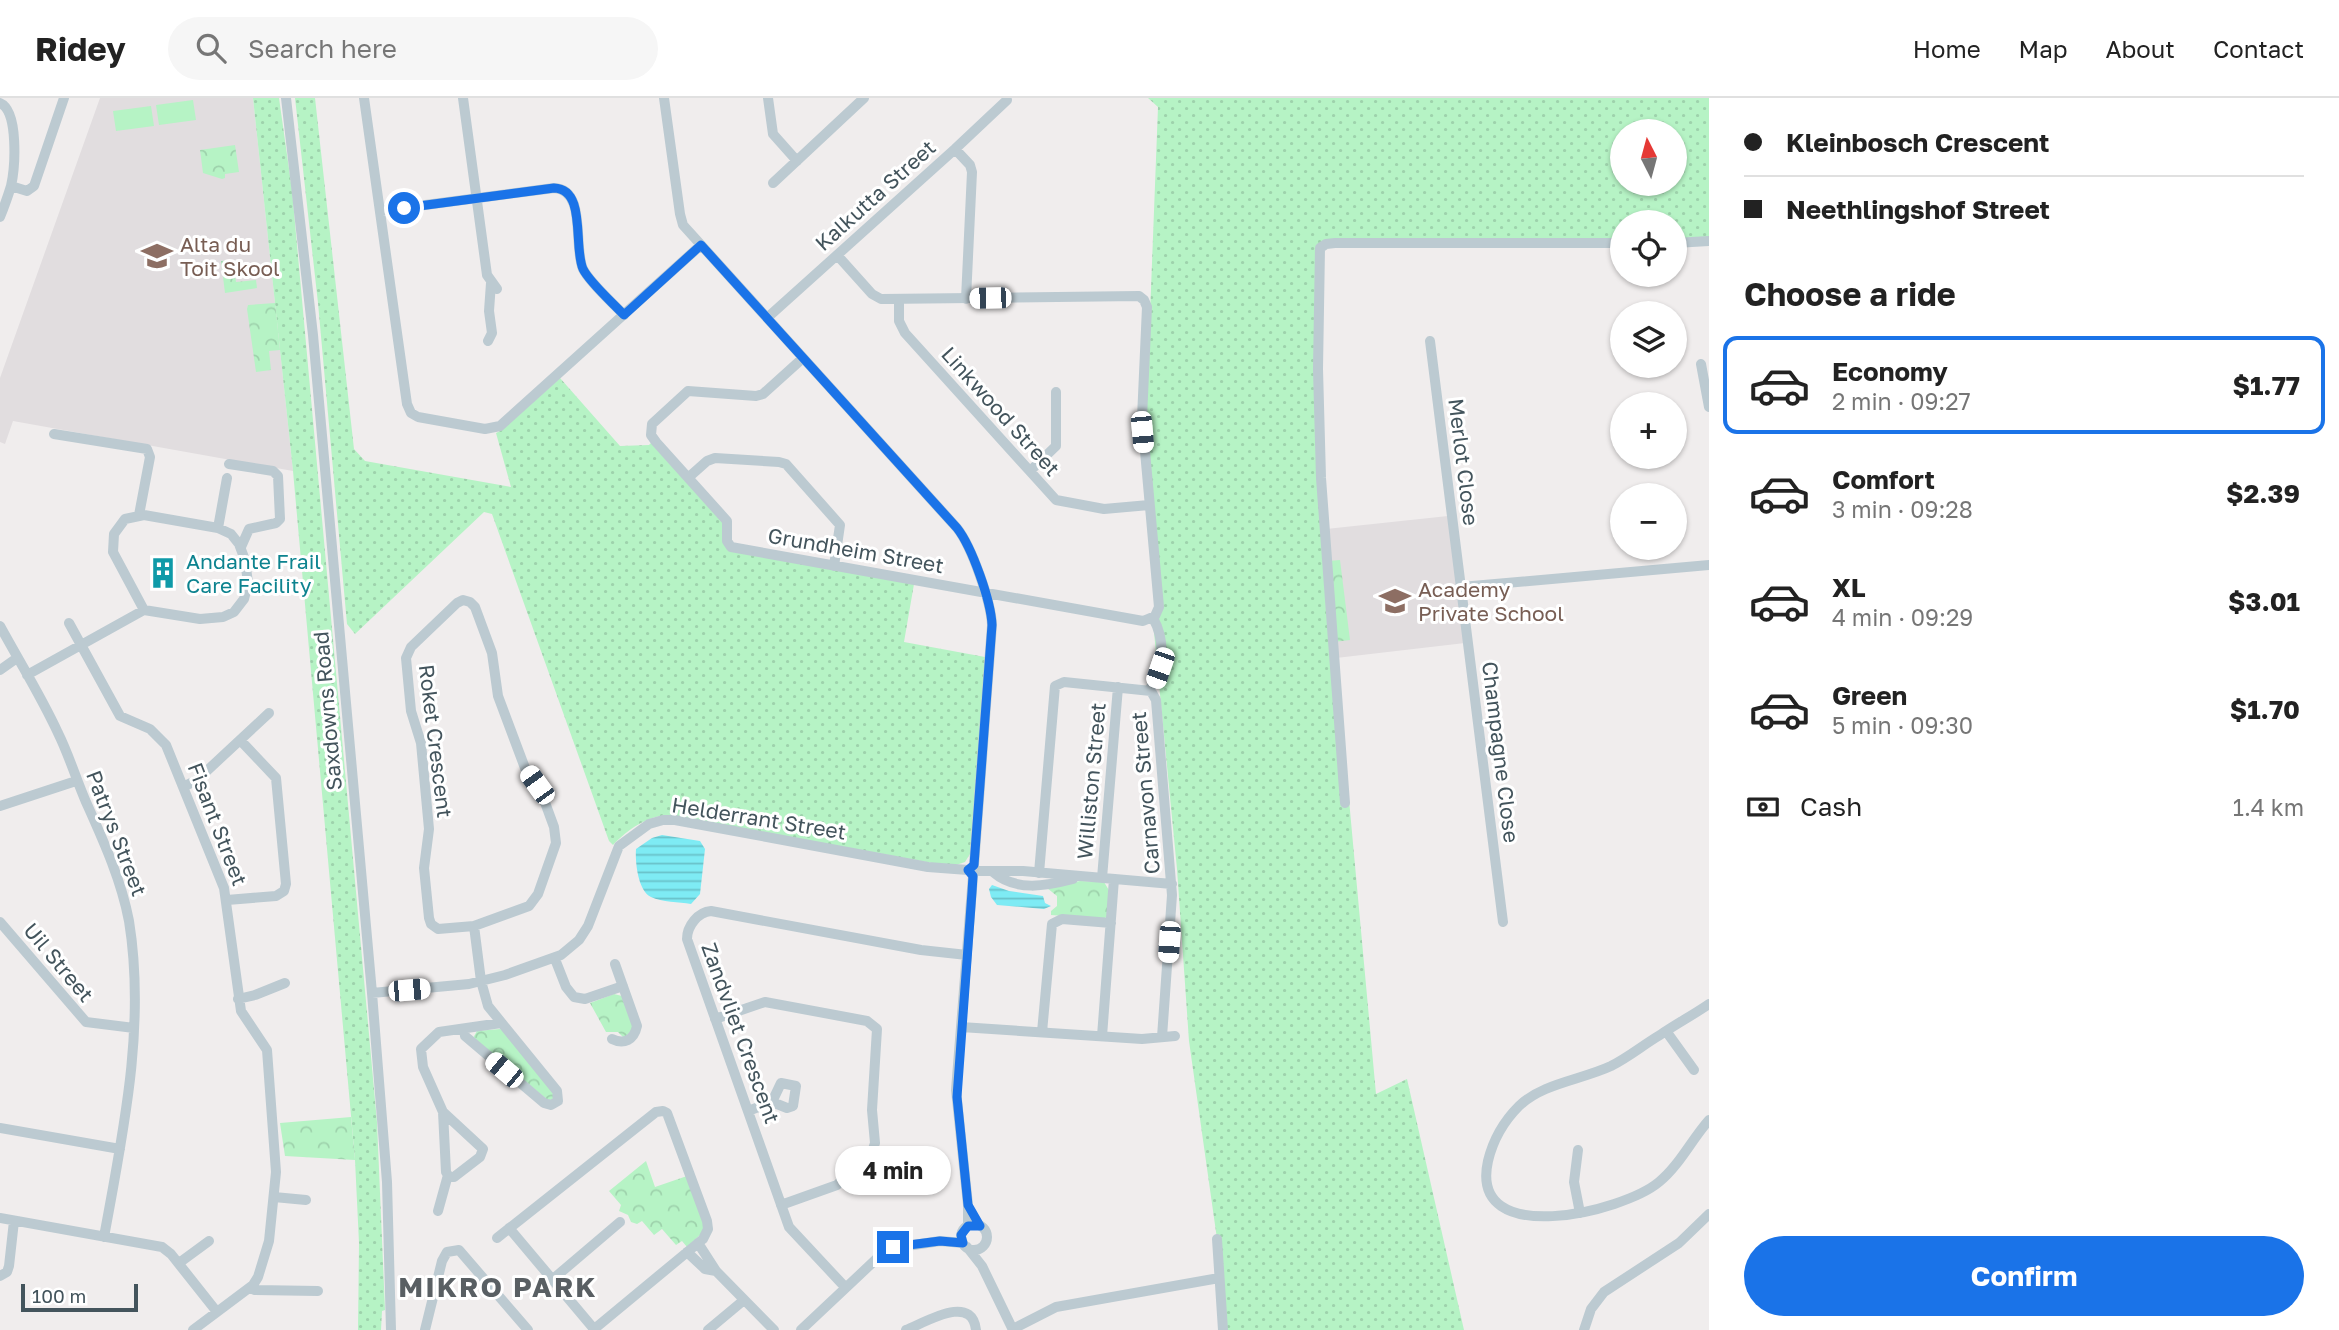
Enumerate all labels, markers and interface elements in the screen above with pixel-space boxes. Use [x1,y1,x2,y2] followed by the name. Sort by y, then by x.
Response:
[168,17,658,80] search box
[35,29,126,68] text: Ridey
[192,29,230,67] icon: search
[248,33,397,64] text: Search here
[1913,34,1981,63] text: Home
[2019,34,2068,63] text: Map
[2106,34,2175,63] text: About
[2213,34,2304,63] text: Contact
[1610,119,1687,196] north arrow
[1610,119,1687,560] map controls
[1786,127,2049,158] text: Kleinbosch Crescent
[809,134,941,256] street label: Kalkutta Street
[388,192,420,224] route start
[1786,194,2050,225] text: Neethlingshof Street
[1610,210,1687,287] button: locate
[180,231,280,281] place label: Alta du Toit Skool
[140,239,174,273] school or university icon: Alta du Toit Skool
[1744,275,1956,313] text: Choose a ride
[969,287,1012,309] car
[1610,301,1687,378] button: layers
[936,341,1066,481] street label: Linkwood Street
[1748,354,1811,417] icon: car
[1832,356,1948,387] text: Economy
[2233,370,2300,401] text: $1.77
[1832,387,1971,415] text: 2 min · 09:27
[1610,392,1687,469] button: +
[1443,397,1485,527] street label: Merlot Close
[1130,410,1155,454] car
[1748,462,1811,525] icon: car
[1832,464,1935,495] text: Comfort
[2226,478,2300,509] text: $2.39
[1610,483,1687,560] button: −
[1832,495,1973,523] text: 3 min · 09:28
[766,522,946,578] street label: Grundheim Street
[186,548,321,598] place label: Andante Frail Care Facility
[146,556,180,590] building icon: Andante Frail Care Facility
[1748,570,1811,633] icon: car
[1832,572,1866,603] text: XL
[1418,576,1564,626] place label: Academy Private School
[1378,584,1412,618] school or university icon: Academy Private School
[2228,586,2300,617] text: $3.01
[1832,603,1973,631] text: 4 min · 09:29
[307,630,347,792] street label: Saxdowns Road
[1144,645,1177,691] car
[1477,660,1525,844] street label: Champagne Close
[414,663,458,819] street label: Roket Crescent
[1748,678,1811,741] icon: car
[1832,680,1907,711] text: Green
[2230,694,2300,725] text: $1.70
[1071,702,1111,860] street label: Williston Street
[1125,711,1165,875] street label: Carnavon Street
[1832,711,1973,739] text: 5 min · 09:30
[183,759,253,889] street label: Fisant Street
[517,762,558,808] car
[81,766,153,900] street label: Patrys Street
[1744,788,1782,826] icon: cash
[670,791,848,845] street label: Helderrant Street
[1800,791,1862,822] text: Cash
[2233,793,2304,821] text: 1.4 km
[18,917,100,1007] street label: Uil Street
[1158,920,1181,964] car
[696,939,786,1127] street label: Zandvliet Crescent
[388,978,431,1002] car
[482,1048,527,1092] car
[835,1146,951,1194] callout: 4 min
[863,1156,923,1184] text: 4 min
[877,1231,909,1263] route end
[1744,1236,2304,1316] button: Confirm
[398,1270,598,1303] district label: MIKRO PARK
[21,1281,138,1313] scale bar
[32,1284,86,1307] text: 100 m

